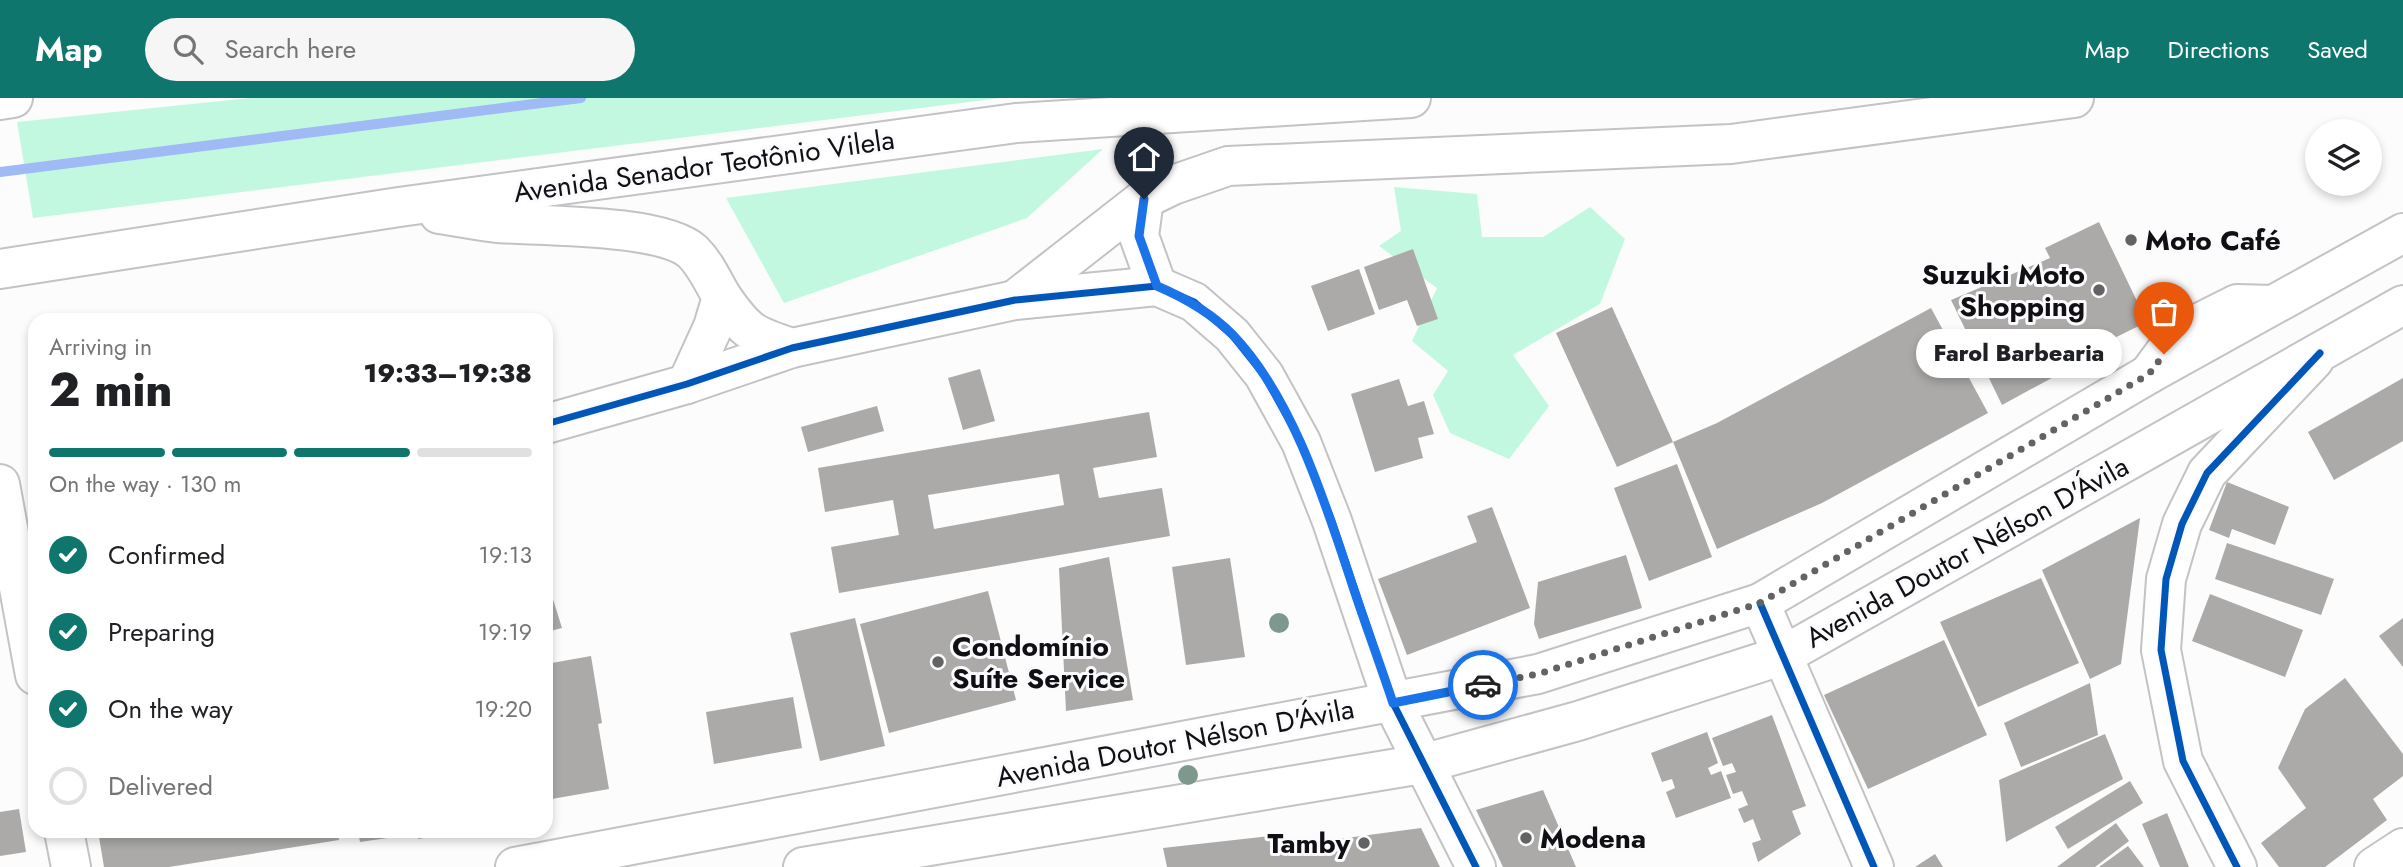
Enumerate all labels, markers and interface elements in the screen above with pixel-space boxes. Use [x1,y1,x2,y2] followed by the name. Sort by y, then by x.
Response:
[145,18,635,81] search box
[35,26,103,73] text: Map
[169,30,207,68] icon: search
[225,30,356,68] text: Search here
[2085,32,2130,67] text: Map
[2168,32,2269,67] text: Directions
[2307,32,2368,67] text: Saved
[511,119,897,213] street label: Avenida Senador Teotônio Vilela
[2305,119,2382,196] map controls
[2305,119,2382,196] button: layers
[1114,127,1174,199] pin
[1125,138,1163,176] icon: home
[2145,220,2281,261] place label: Moto Café
[2123,232,2139,248] marker: Moto Café
[1922,254,2085,327] place label: Suzuki Moto Shopping
[2091,282,2107,298] marker: Suzuki Moto Shopping
[2134,282,2194,354] pin
[2145,293,2183,331] icon: bag
[49,330,152,364] text: Arriving in
[1916,330,2122,378] callout: Farol Barbearia
[1934,336,2104,370] text: Farol Barbearia
[363,354,532,392] text: 19:33–19:38
[49,357,173,423] text: 2 min
[1798,446,2136,658] street label: Avenida Doutor Nélson D'Ávila
[49,467,241,501] text: On the way · 130 m
[49,536,87,574] icon: check
[108,536,225,574] text: Confirmed
[479,538,532,572] text: 19:13
[49,613,87,651] icon: check
[108,613,215,651] text: Preparing
[478,615,532,649] text: 19:19
[952,626,1125,699] place label: Condomínio Suíte Service
[1448,650,1518,720] courier
[930,654,946,670] marker: Condomínio Suíte Service
[1464,666,1502,704] icon: car
[992,688,1358,798] street label: Avenida Doutor Nélson D'Ávila
[49,690,87,728] icon: check
[108,690,233,728] text: On the way
[475,692,532,726] text: 19:20
[108,767,213,805] text: Delivered
[1540,818,1646,859] place label: Modena
[1268,823,1350,864] place label: Tamby
[1518,830,1534,846] marker: Modena
[1356,835,1372,851] marker: Tamby

